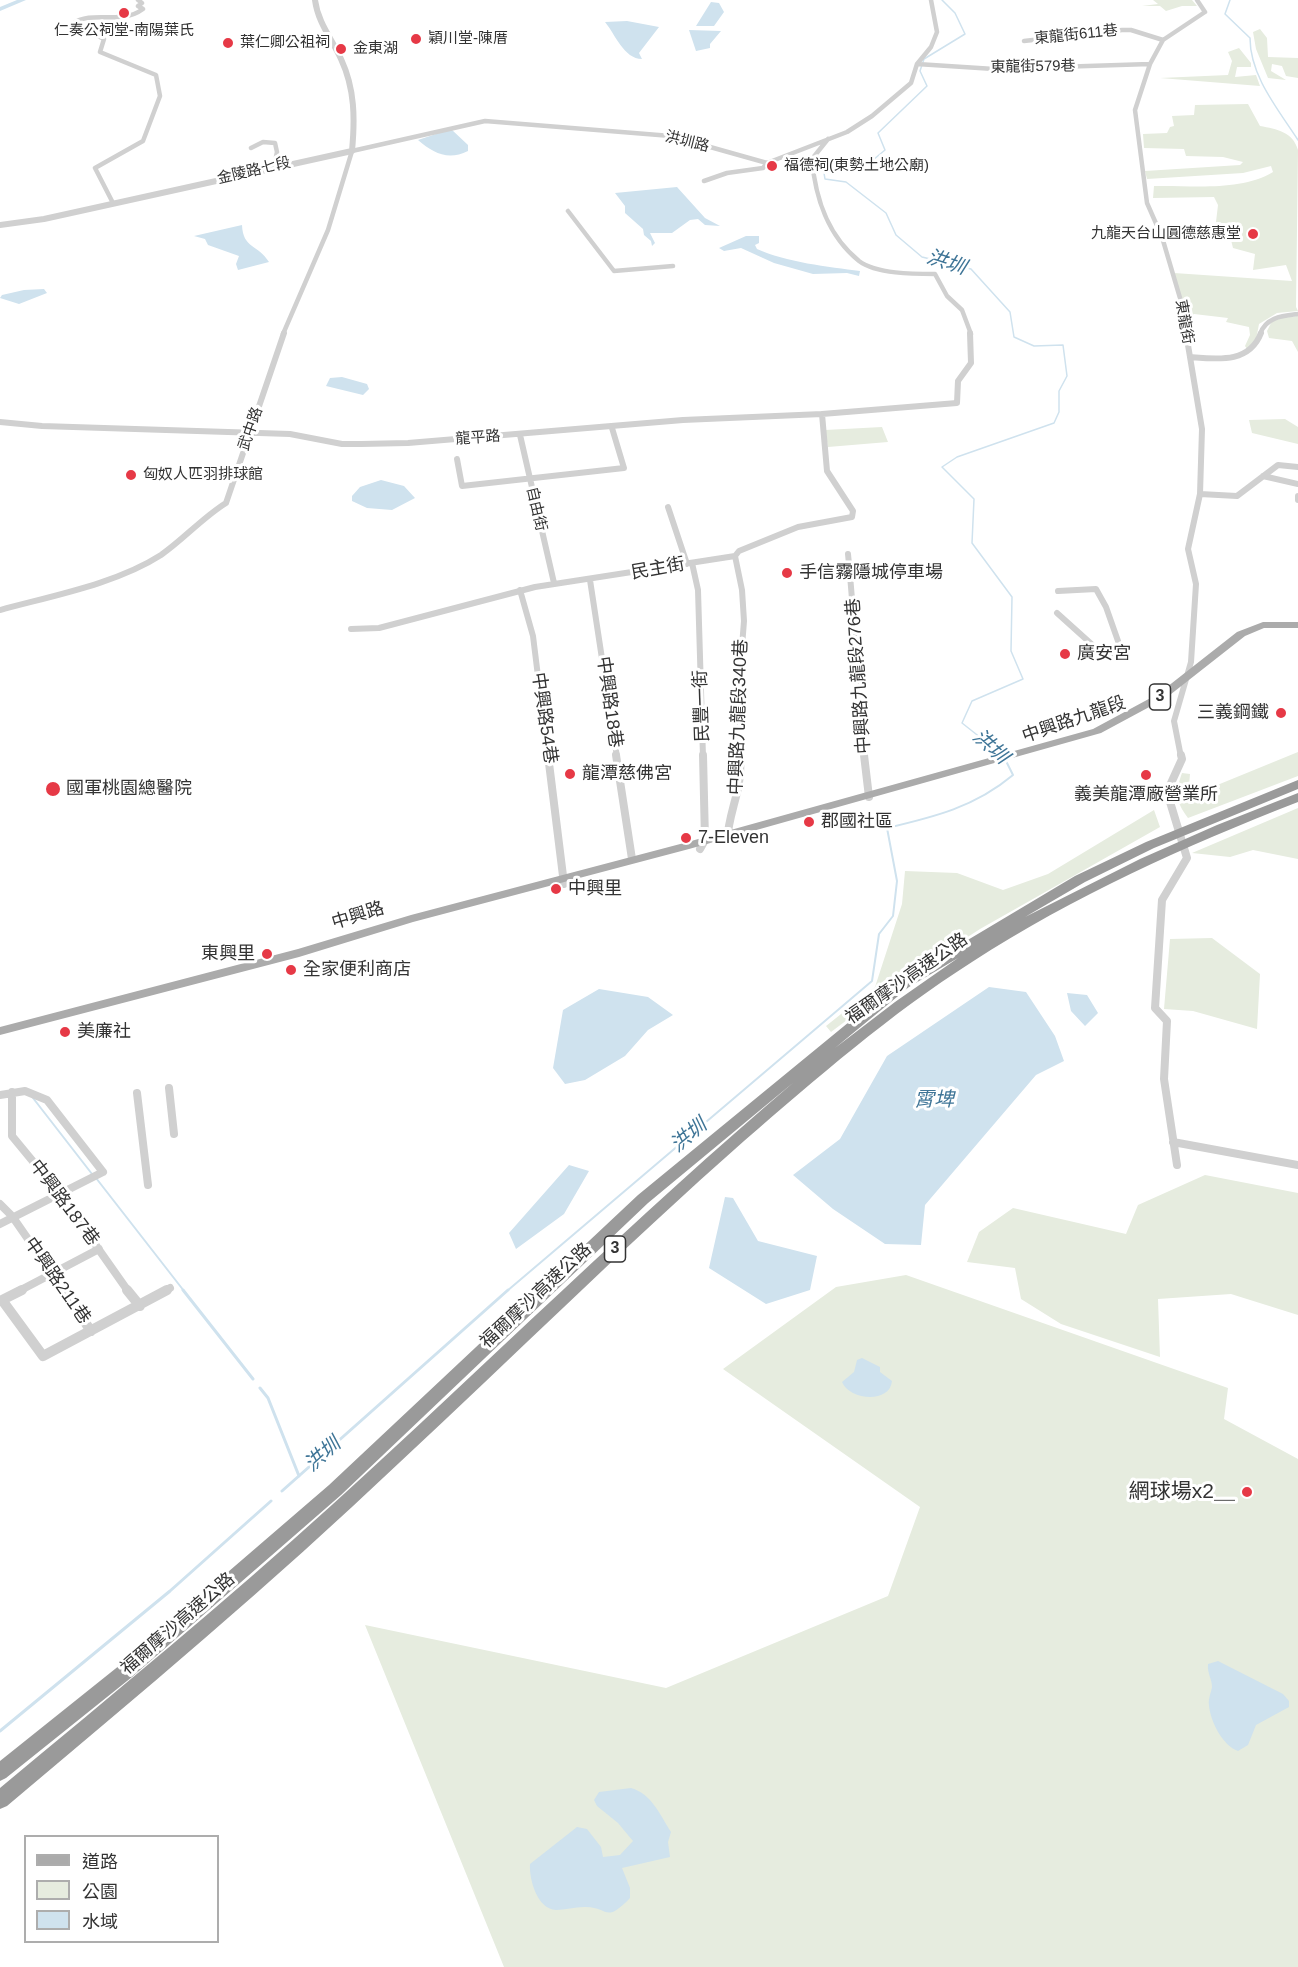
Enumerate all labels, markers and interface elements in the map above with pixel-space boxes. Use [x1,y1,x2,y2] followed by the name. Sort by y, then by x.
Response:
[117,6,131,20] marker: 仁奏公祠堂-南陽葉氏
[54,22,194,40] place label: 仁奏公祠堂-南陽葉氏
[1033,22,1119,48] street label: 東龍街611巷
[428,30,508,48] place label: 穎川堂-陳厝
[409,32,423,46] marker: 穎川堂-陳厝
[240,34,330,52] place label: 葉仁卿公祖祠
[221,36,235,50] marker: 葉仁卿公祖祠
[353,40,398,58] place label: 金東湖
[334,42,348,56] marker: 金東湖
[990,57,1076,77] street label: 東龍街579巷
[663,128,711,156] street label: 洪圳路
[215,154,293,188] street label: 金陵路七段
[784,157,929,175] place label: 福德祠(東勢土地公廟)
[765,159,779,173] marker: 福德祠(東勢土地公廟)
[1091,225,1241,243] place label: 九龍天台山圓德慈惠堂
[1246,227,1260,241] marker: 九龍天台山圓德慈惠堂
[923,245,969,281] water label: 洪圳
[1171,298,1197,346] street label: 東龍街
[235,405,267,453] street label: 武中路
[455,427,501,449] street label: 龍平路
[143,466,263,484] place label: 匈奴人匹羽排球館
[124,468,138,482] marker: 匈奴人匹羽排球館
[522,485,550,533] street label: 自由街
[630,554,686,584] street label: 民主街
[799,562,943,584] place label: 手信霧隱城停車場
[780,566,794,580] marker: 手信霧隱城停車場
[843,597,875,755] street label: 中興路九龍段276巷
[725,639,753,795] street label: 中興路九龍段340巷
[1077,643,1131,665] place label: 廣安宮
[1058,647,1072,661] marker: 廣安宮
[592,655,626,749] street label: 中興路18巷
[690,670,714,742] street label: 民豐一街
[527,671,561,765] street label: 中興路54巷
[1150,684,1170,710] road number: 3
[1019,692,1129,748] street label: 中興路九龍段
[1197,702,1269,724] place label: 三義鋼鐵
[1274,706,1288,720] marker: 三義鋼鐵
[967,725,1013,769] water label: 洪圳
[582,763,672,785] place label: 龍潭慈佛宮
[563,767,577,781] marker: 龍潭慈佛宮
[1139,768,1153,782] marker: 義美龍潭廠營業所
[66,778,192,800] place label: 國軍桃園總醫院
[44,780,62,798] marker: 國軍桃園總醫院
[1074,784,1218,806] place label: 義美龍潭廠營業所
[821,811,893,833] place label: 郡國社區
[802,815,816,829] marker: 郡國社區
[698,827,769,849] place label: 7-Eleven
[679,831,693,845] marker: 7-Eleven
[568,878,622,900] place label: 中興里
[549,882,563,896] marker: 中興里
[329,898,387,934] street label: 中興路
[842,929,972,1029] street label: 福爾摩沙高速公路
[201,943,255,965] place label: 東興里
[260,947,274,961] marker: 東興里
[303,959,411,981] place label: 全家便利商店
[284,963,298,977] marker: 全家便利商店
[77,1021,131,1043] place label: 美廉社
[58,1025,72,1039] marker: 美廉社
[914,1088,954,1112] water label: 霄埤
[666,1114,712,1158] water label: 洪圳
[25,1156,103,1250] street label: 中興路187巷
[19,1234,95,1328] street label: 中興路211巷
[604,1236,626,1262] road number: 3
[476,1239,596,1353] street label: 福爾摩沙高速公路
[300,1433,346,1477] water label: 洪圳
[1129,1479,1235,1505] place label: 網球場x2＿
[1240,1485,1254,1499] marker: 網球場x2＿
[117,1569,239,1679] street label: 福爾摩沙高速公路
[24,1835,219,1943] legend
[82,1852,118,1872] text: 道路
[82,1882,118,1902] text: 公園
[82,1912,118,1932] text: 水域

